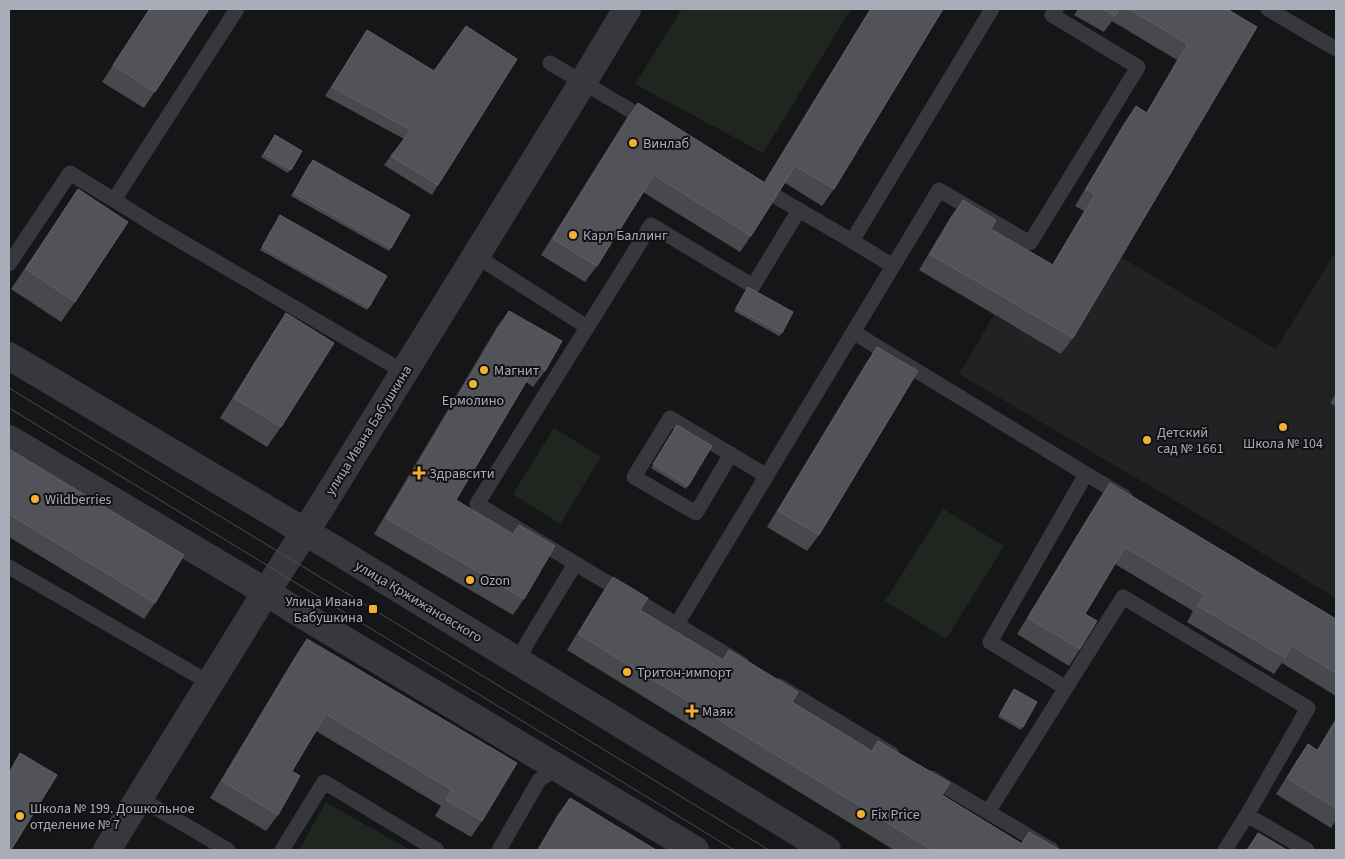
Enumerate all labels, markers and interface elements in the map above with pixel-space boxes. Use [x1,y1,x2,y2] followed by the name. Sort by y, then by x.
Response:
[643,134,689,154] place label: Винлаб
[627,137,639,149] marker: Винлаб
[583,226,668,246] place label: Карл Баллинг
[567,229,579,241] marker: Карл Баллинг
[494,361,540,381] place label: Магнит
[321,362,417,499] street label: улица Ивана Бабушкина
[478,364,490,376] marker: Магнит
[467,378,479,390] marker: Ермолино
[442,391,504,411] place label: Ермолино
[1277,421,1289,433] marker: Школа № 104
[1157,423,1224,459] place label: Детский сад № 1661
[1141,434,1153,446] marker: Детский сад № 1661
[1243,434,1323,454] place label: Школа № 104
[429,464,495,484] place label: Здравсити
[413,467,425,479] marker: Здравсити
[45,490,112,510] place label: Wildberries
[29,493,41,505] marker: Wildberries
[351,556,486,648] street label: улица Кржижановского
[480,571,510,591] place label: Ozon
[464,574,476,586] marker: Ozon
[286,592,363,628] place label: Улица Ивана Бабушкина
[367,603,379,615] marker: Улица Ивана Бабушкина
[637,663,732,683] place label: Тритон-импорт
[621,666,633,678] marker: Тритон-импорт
[702,702,733,722] place label: Маяк
[686,705,698,717] marker: Маяк
[30,799,194,835] place label: Школа № 199. Дошкольное отделение № 7
[871,805,920,825] place label: Fix Price
[855,808,867,820] marker: Fix Price
[14,810,26,822] marker: Школа № 199. Дошкольное отделение № 7

